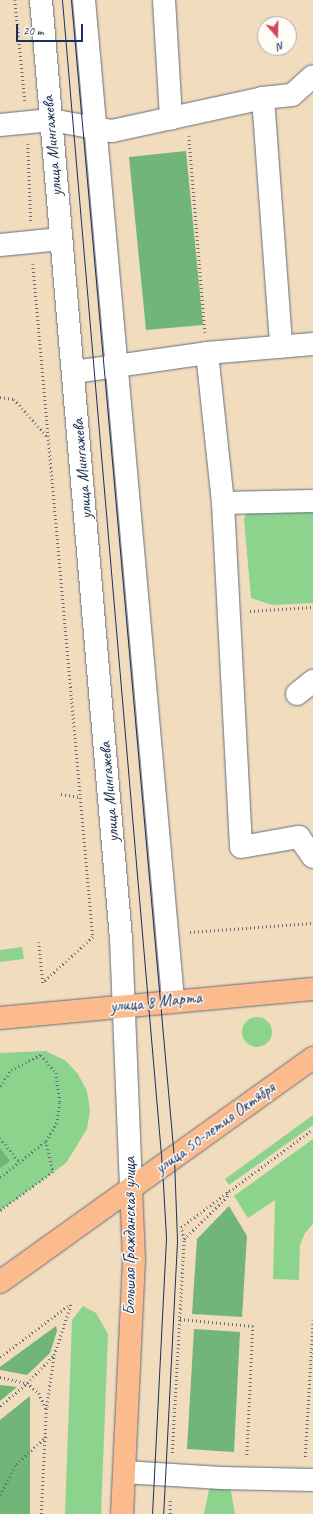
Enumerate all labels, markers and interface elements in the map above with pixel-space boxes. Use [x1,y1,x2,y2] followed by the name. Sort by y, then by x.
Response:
[18,16,85,42] scale bar
[257,16,297,56] north arrow
[23,23,43,39] text: 20 m
[275,39,286,54] text: N
[38,96,66,196] street label: улица Мингажева
[68,419,96,519] street label: улица Мингажева
[95,742,123,842] street label: улица Мингажева
[109,987,203,1017] street label: улица 8 Марта
[150,1077,280,1179] street label: улица 50-летия Октября
[120,1156,140,1316] street label: Большая Гражданская улица

